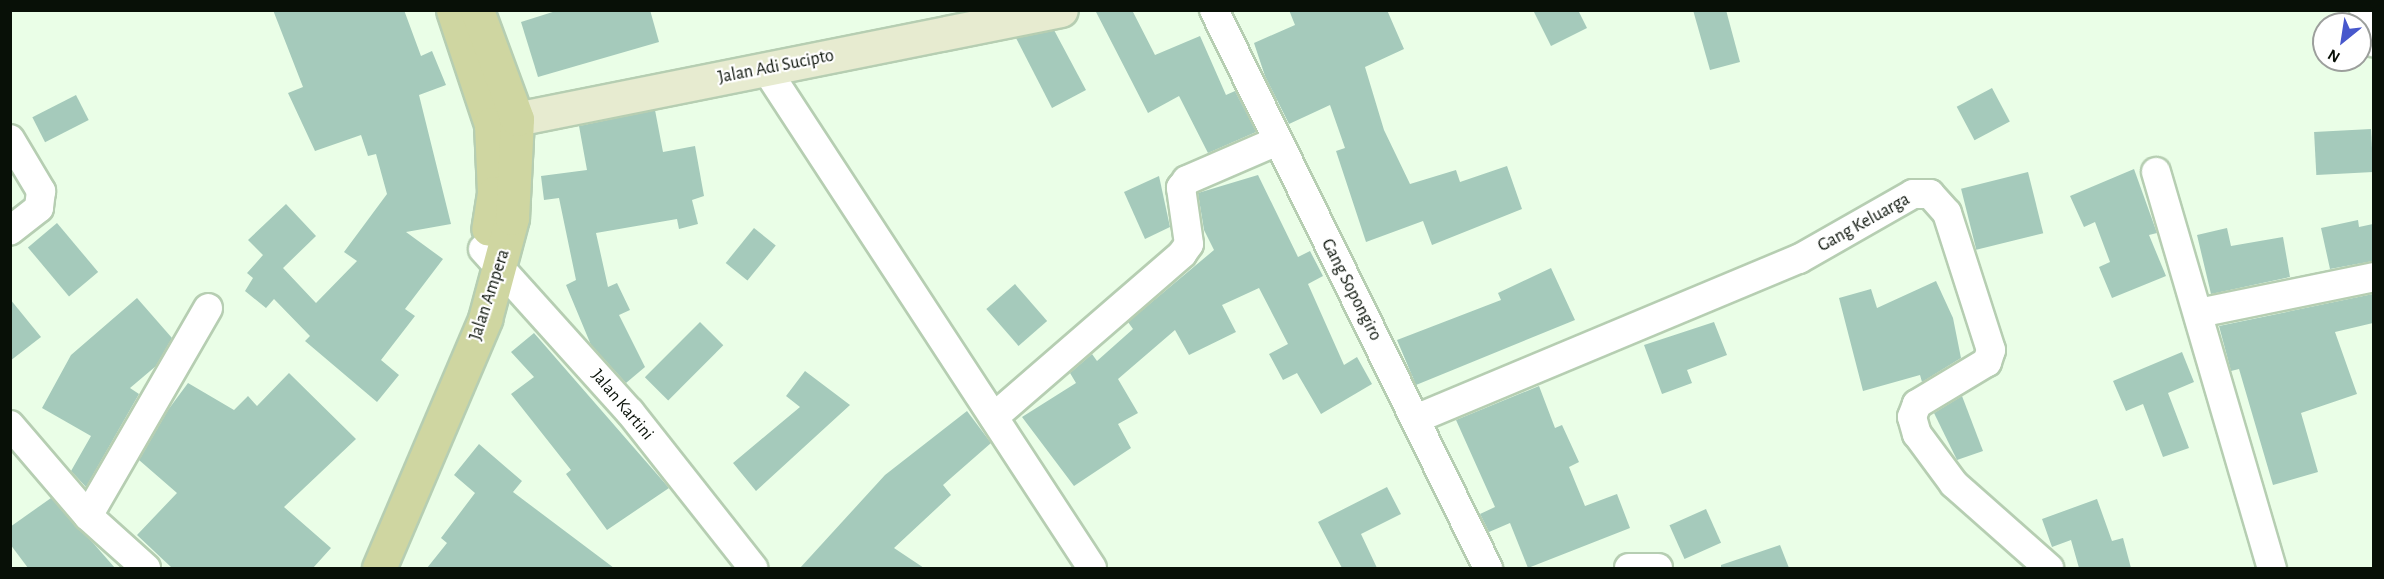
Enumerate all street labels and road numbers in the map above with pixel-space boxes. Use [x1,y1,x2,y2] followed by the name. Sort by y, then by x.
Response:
[716,45,836,89] street label: Jalan Adi Sucipto
[1814,189,1914,257] street label: Gang Keluarga
[1316,235,1386,345] street label: Gang Sopongiro
[465,247,515,343] street label: Jalan Ampera
[586,365,658,445] street label: Jalan Kartini

